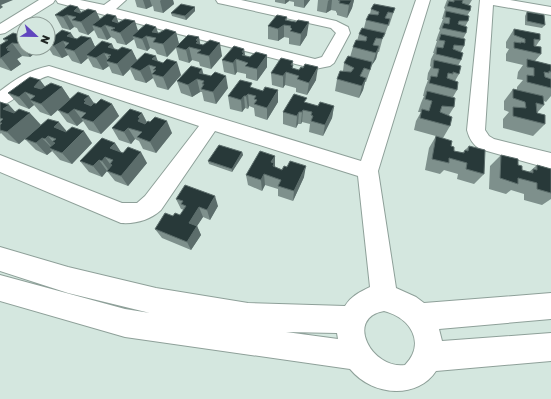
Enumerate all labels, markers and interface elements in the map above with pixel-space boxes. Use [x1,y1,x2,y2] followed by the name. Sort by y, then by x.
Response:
[16,16,56,56] north arrow
[38,34,53,46] text: N

